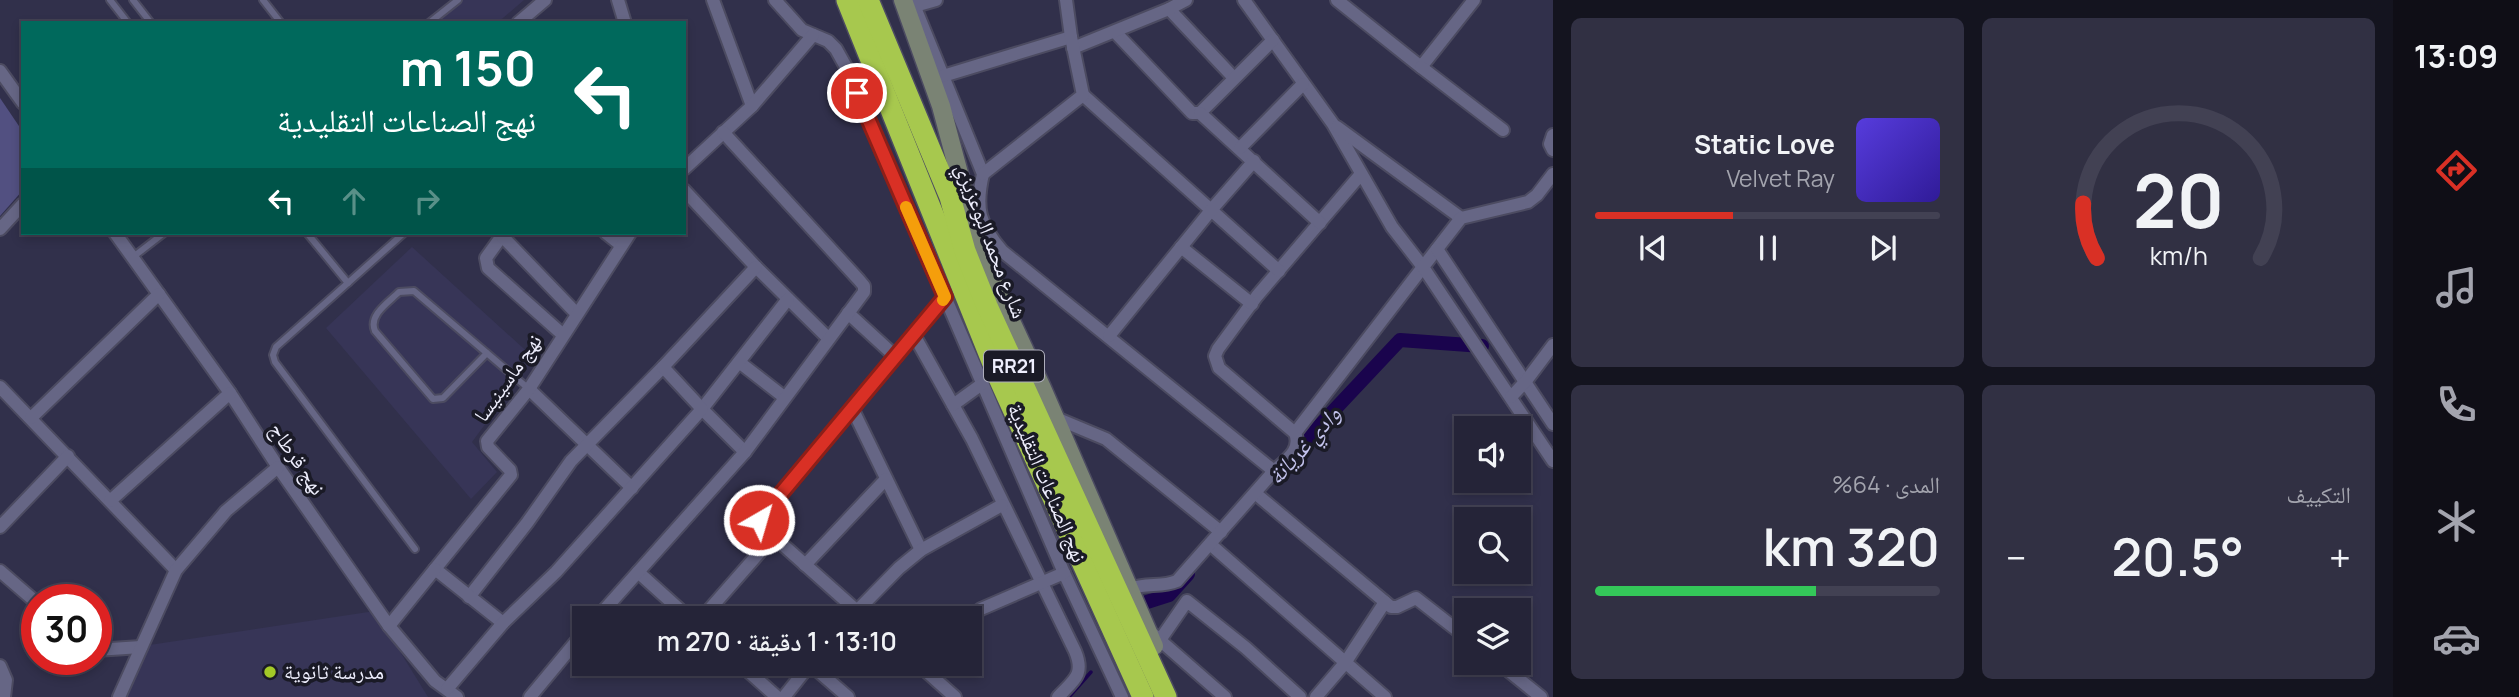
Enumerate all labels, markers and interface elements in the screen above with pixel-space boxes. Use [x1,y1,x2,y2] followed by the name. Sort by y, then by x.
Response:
[400,34,536,101] text: 150 m
[2414,34,2498,78] text: 13:09
[560,49,651,140] icon: left
[827,63,887,123] pin
[838,74,876,112] icon: arrive
[277,98,536,142] text: نهج الصناعات التقليدية
[1694,126,1835,162] text: Static Love
[2432,146,2481,195] icon: directions
[2133,151,2224,251] text: 20
[946,159,1034,323] street label: شارع محمد البوعزيزي
[1726,162,1835,194] text: Velvet Ray
[262,182,300,220] icon: left
[335,182,373,220] icon: ahead
[408,182,446,220] icon: right
[1634,229,1672,267] icon: previous
[1749,229,1787,267] icon: pause
[1864,229,1902,267] icon: next
[2149,238,2208,273] text: km/h
[2432,263,2481,312] icon: music
[467,328,548,427] street label: نهج ماسينيسا
[984,350,1044,382] road number: RR21
[2432,380,2481,429] icon: phone
[1259,398,1350,493] water label: وادي غريانة
[1002,399,1094,566] street label: نهج الصناعات التقليدية
[1454,416,1531,675] map controls
[1454,416,1531,493] button: sound
[263,417,332,500] street label: نهج قرطاج
[1832,468,1940,500] text: المدى · 64%
[2286,478,2351,510] text: التكييف
[722,483,796,557] position arrow
[2432,497,2481,546] icon: climate
[1454,507,1531,584] button: search
[1763,511,1940,582] text: 320 km
[2112,521,2244,592] text: 20.5°
[2006,531,2027,583] text: −
[2329,531,2351,583] text: +
[21,584,112,675] speed limit sign: 30
[1454,598,1531,675] button: layers
[2432,614,2481,663] icon: car
[657,623,897,659] text: 13:10 · 1 دقيقة · 270 m
[284,657,384,685] place label: مدرسة ثانوية
[262,664,278,680] marker: مدرسة ثانوية

